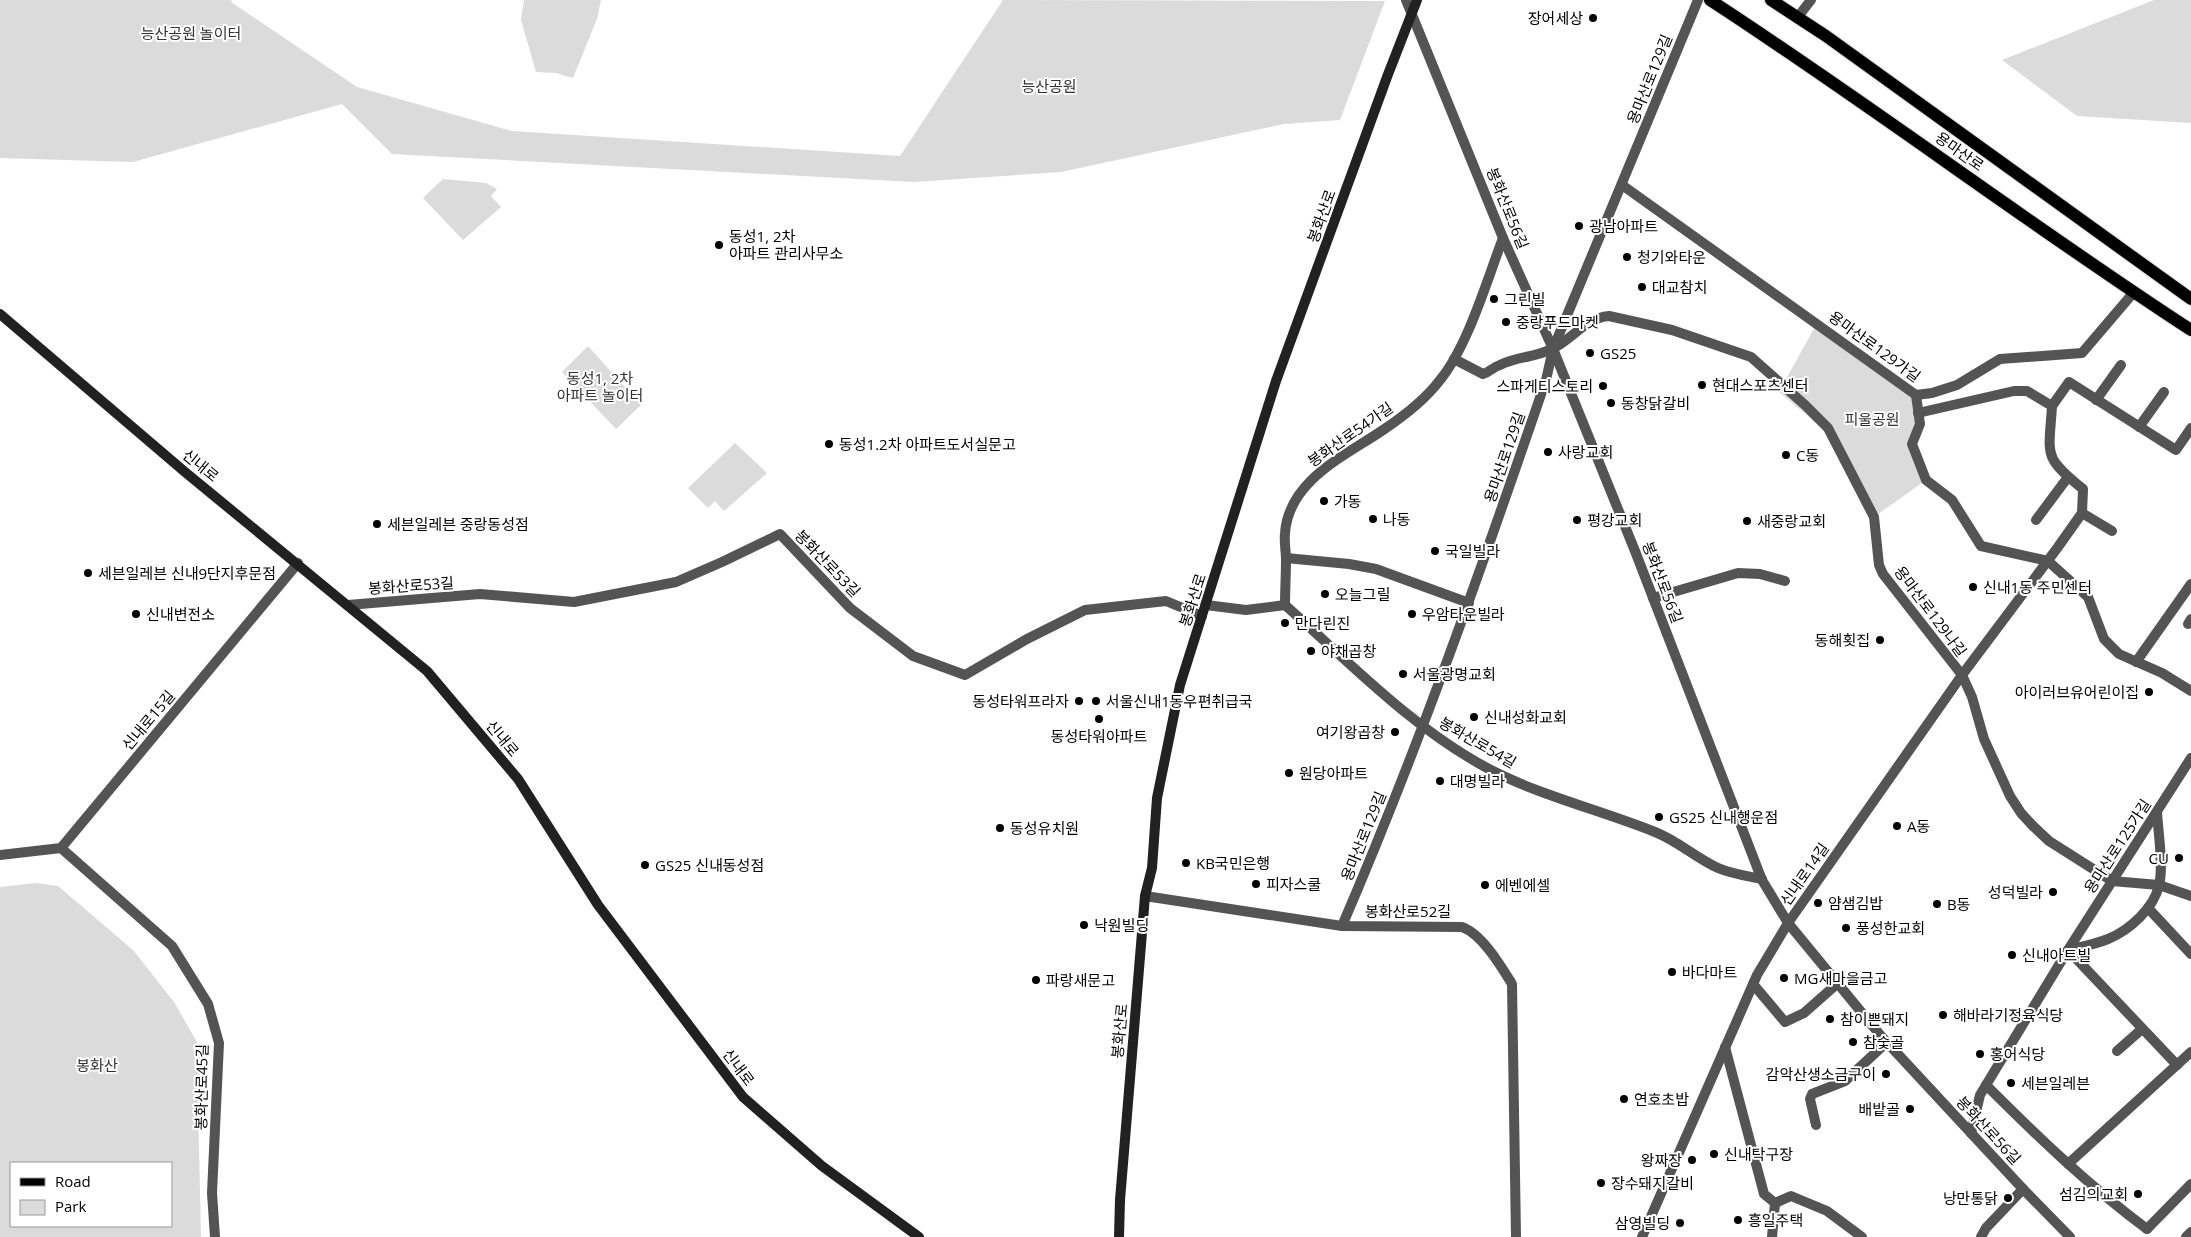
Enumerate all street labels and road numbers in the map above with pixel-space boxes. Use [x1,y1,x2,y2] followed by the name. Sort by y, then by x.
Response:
[1622,31,1676,127] street label: 용마산로129길
[1932,127,1988,175] street label: 용마산로
[1483,164,1533,252] street label: 봉화산로56길
[1302,187,1340,245] street label: 봉화산로
[1825,306,1925,386] street label: 용마산로129가길
[1303,397,1397,471] street label: 봉화산로54가길
[1479,409,1529,505] street label: 용마산로129길
[179,444,223,486] street label: 신내로
[791,525,865,601] street label: 봉화산로53길
[1638,538,1688,626] street label: 봉화산로56길
[1890,562,1972,660] street label: 용마산로129나길
[1174,571,1210,629] street label: 봉화산로
[367,572,455,598] street label: 봉화산로53길
[117,686,179,754] street label: 신내로15길
[1436,712,1520,772] street label: 봉화산로54길
[482,716,524,760] street label: 신내로
[1336,788,1390,884] street label: 용마산로129길
[2079,795,2155,897] street label: 용마산로125가길
[1775,839,1833,909] street label: 신내로14길
[1365,901,1451,921] street label: 봉화산로52길
[1107,1003,1131,1059] street label: 봉화산로
[190,1044,212,1130] street label: 봉화산로45길
[719,1044,759,1090] street label: 신내로
[1952,1092,2026,1168] street label: 봉화산로56길

